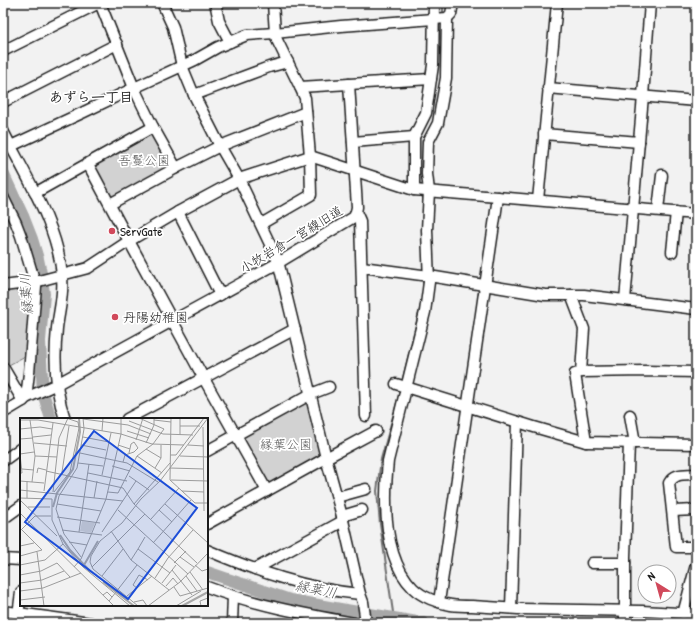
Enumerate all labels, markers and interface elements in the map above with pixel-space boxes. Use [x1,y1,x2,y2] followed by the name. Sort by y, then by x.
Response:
[49,87,133,106] district label: あずら一丁目
[118,151,170,169] park label: 吾鬘公園
[236,201,346,277] street label: 小牧岩倉一宮線旧道
[120,222,162,240] place label: ServGate
[107,226,117,236] marker: ServGate
[15,272,36,316] water label: 縁葉川
[123,308,188,326] place label: 丹陽幼稚園
[110,312,120,322] marker: 丹陽幼稚園
[20,418,208,606] inset map
[260,435,312,453] park label: 縁葉公園
[637,564,677,604] north arrow
[644,569,658,583] text: N
[294,575,339,602] water label: 縁葉川

